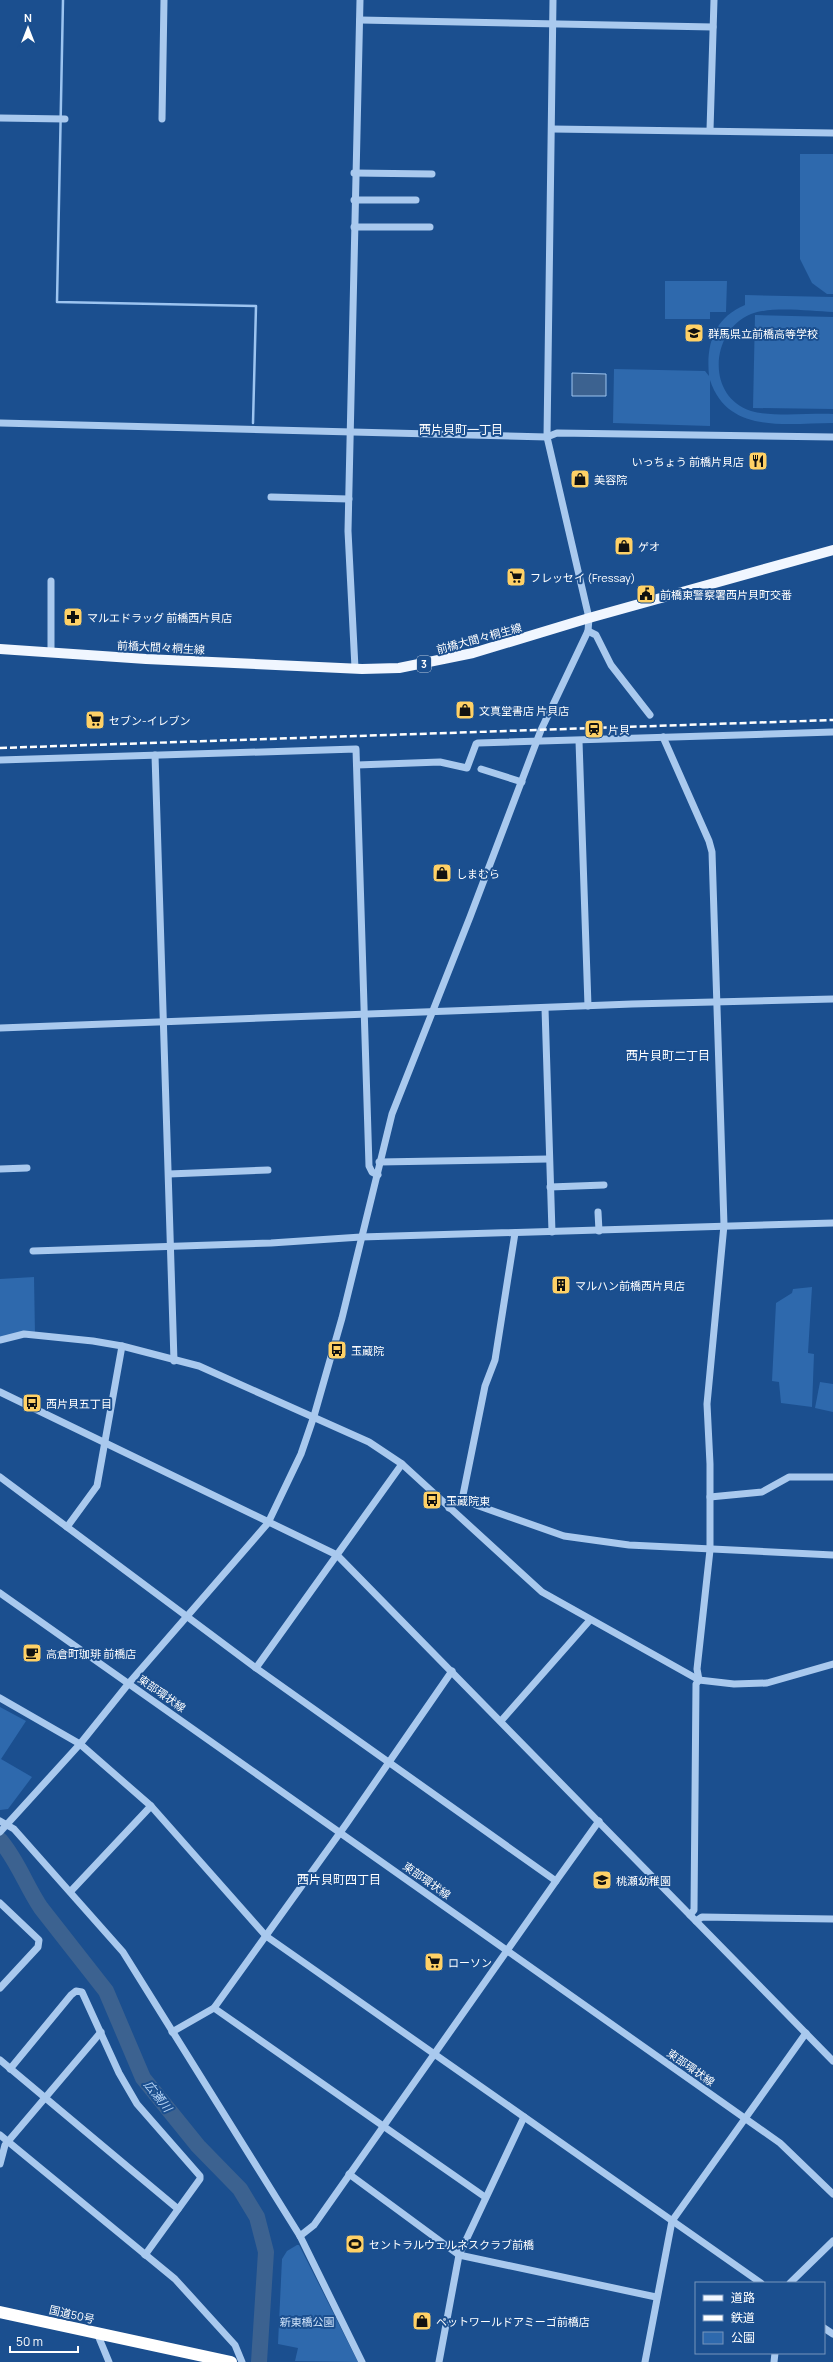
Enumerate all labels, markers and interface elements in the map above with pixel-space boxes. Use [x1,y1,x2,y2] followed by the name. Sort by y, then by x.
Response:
[8,8,48,48] north arrow
[24,10,32,25] text: N
[683,322,705,344] school or university icon: 群馬県立前橋高等学校
[708,326,818,341] place label: 群馬県立前橋高等学校
[419,421,503,438] district label: 西片貝町一丁目
[747,450,769,472] restaurant icon: いっちょう 前橋片貝店
[632,454,744,469] place label: いっちょう 前橋片貝店
[569,468,591,490] shop icon: 美容院
[594,472,627,487] place label: 美容院
[613,535,635,557] shop icon: ゲオ
[638,539,660,554] place label: ゲオ
[505,566,527,588] supermarket icon: フレッセイ (Fressay)
[530,570,636,585] place label: フレッセイ (Fressay)
[635,583,657,605] public building icon: 前橋東警察署西片貝町交番
[660,587,792,602] place label: 前橋東警察署西片貝町交番
[62,606,84,628] pharmacy icon: マルエドラッグ 前橋西片貝店
[87,610,232,625] place label: マルエドラッグ 前橋西片貝店
[435,619,523,657] street label: 前橋大間々桐生線
[117,637,205,657] street label: 前橋大間々桐生線
[417,656,431,672] road number: 3
[454,699,476,721] shop icon: 文真堂書店 片貝店
[479,703,569,718] place label: 文真堂書店 片貝店
[84,709,106,731] supermarket icon: セブン-イレブン
[109,713,191,728] place label: セブン-イレブン
[583,718,605,740] station icon: 片貝
[608,722,630,737] place label: 片貝
[431,862,453,884] shop icon: しまむら
[456,866,500,881] place label: しまむら
[626,1047,710,1064] district label: 西片貝町二丁目
[550,1274,572,1296] building icon: マルハン前橋西片貝店
[575,1278,685,1293] place label: マルハン前橋西片貝店
[326,1339,348,1361] bus stop icon: 玉蔵院
[351,1343,384,1358] place label: 玉蔵院
[21,1392,43,1414] bus stop icon: 西片貝五丁目
[46,1396,112,1411] place label: 西片貝五丁目
[421,1489,443,1511] bus stop icon: 玉蔵院東
[446,1493,490,1508] place label: 玉蔵院東
[21,1642,43,1664] cafe icon: 高倉町珈琲 前橋店
[46,1646,136,1661] place label: 高倉町珈琲 前橋店
[135,1671,189,1715] street label: 東部環状線
[400,1858,454,1902] street label: 東部環状線
[591,1869,613,1891] school or university icon: 桃瀬幼稚園
[297,1871,381,1888] district label: 西片貝町四丁目
[616,1873,671,1888] place label: 桃瀬幼稚園
[423,1951,445,1973] supermarket icon: ローソン
[448,1955,492,1970] place label: ローソン
[664,2045,718,2089] street label: 東部環状線
[140,2077,177,2117] water label: 広瀬川
[344,2233,366,2255] sports icon: セントラルウェルネスクラブ前橋
[369,2237,534,2252] place label: セントラルウェルネスクラブ前橋
[695,2282,825,2354] legend
[731,2289,755,2306] text: 道路
[48,2302,96,2326] street label: 国道50号
[731,2309,755,2326] text: 鉄道
[411,2310,433,2332] shop icon: ペットワールドアミーゴ前橋店
[280,2314,335,2329] park label: 新東橋公園
[436,2314,590,2329] place label: ペットワールドアミーゴ前橋店
[10,2328,78,2354] scale bar
[731,2329,755,2346] text: 公園
[16,2333,43,2350] text: 50 m

